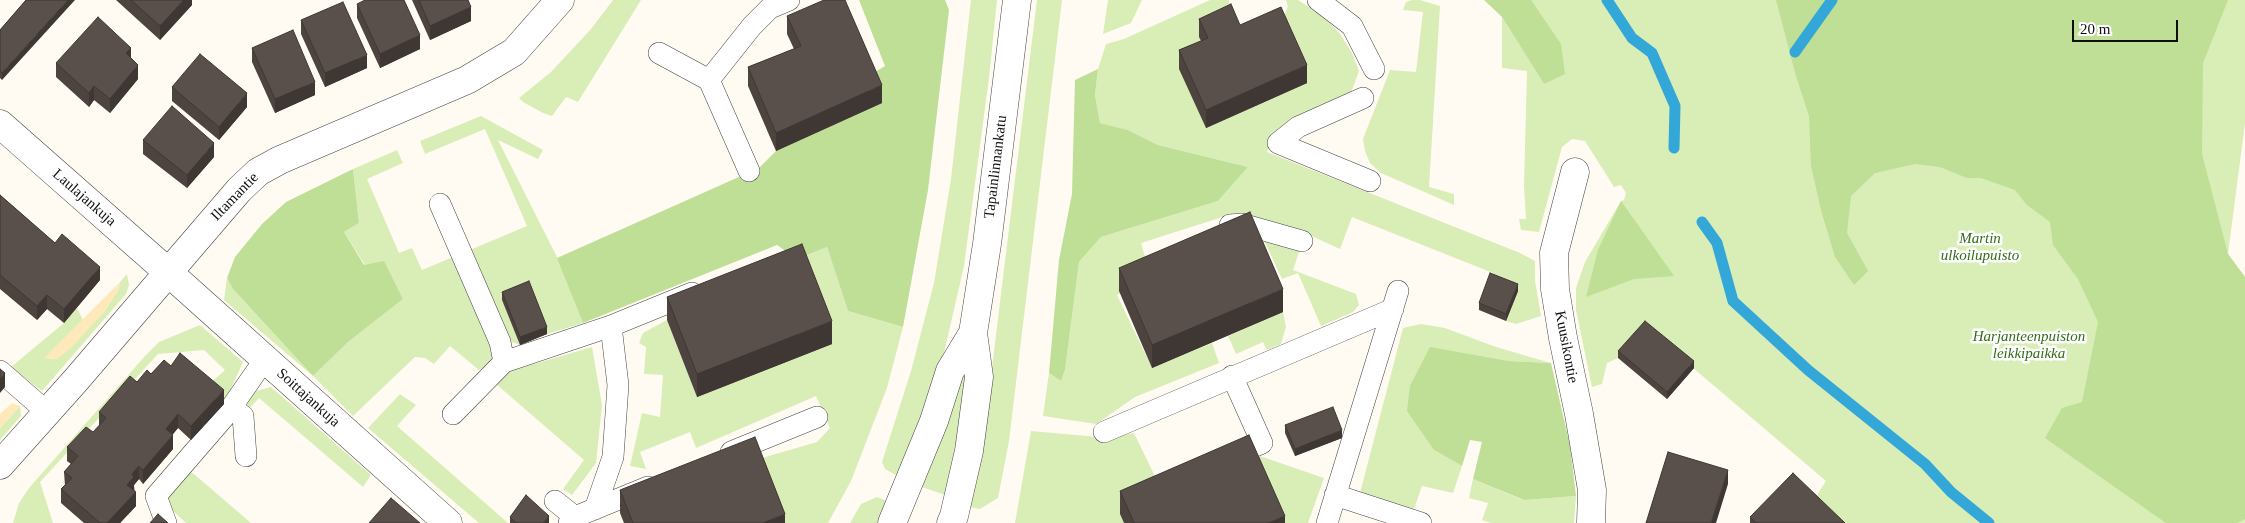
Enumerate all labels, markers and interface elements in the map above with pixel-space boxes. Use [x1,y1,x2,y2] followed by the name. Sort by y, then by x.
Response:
[2075,10,2181,42] scale bar
[2080,21,2110,37] text: 20 m
[981,114,1011,220] street label: Tapainlinnankatu
[49,166,119,230] street label: Laulajankuja
[207,169,263,225] street label: Iltamantie
[1941,230,2019,265] park label: Martin ulkoilupuisto
[1550,309,1582,385] street label: Kuusikontie
[1973,328,2085,363] park label: Harjanteenpuiston leikkipaikka
[273,365,343,431] street label: Soittajankuja

